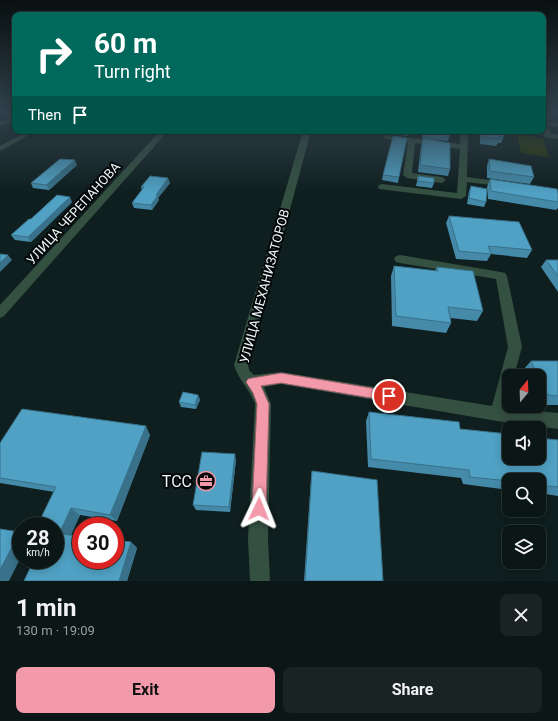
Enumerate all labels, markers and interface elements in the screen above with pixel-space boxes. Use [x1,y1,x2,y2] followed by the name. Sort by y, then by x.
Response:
[94,27,157,60] text: 60 m
[28,28,80,80] icon: right
[94,61,171,82] text: Turn right
[69,104,91,126] icon: arrive
[28,106,61,124] text: Then
[24,159,123,267] street label: УЛИЦА ЧЕРЕПАНОВА
[237,208,292,365] street label: УЛИЦА МЕХАНИЗАТОРОВ
[502,369,546,413] north arrow
[502,369,546,569] map controls
[372,379,406,413] pin
[378,385,400,407] icon: arrive
[502,421,546,465] button: sound
[195,470,217,492] office icon: ТСС
[162,472,192,491] place label: ТСС
[502,473,546,517] button: search
[238,488,280,530] position arrow
[72,517,124,569] speed limit sign: 30
[502,525,546,569] button: layers
[27,526,49,550] text: 28
[26,547,50,558] text: km/h
[16,594,76,622] text: 1 min
[500,594,542,636] button: close
[16,623,95,638] text: 130 m · 19:09
[16,667,275,713] button: Exit
[283,667,542,713] button: Share

